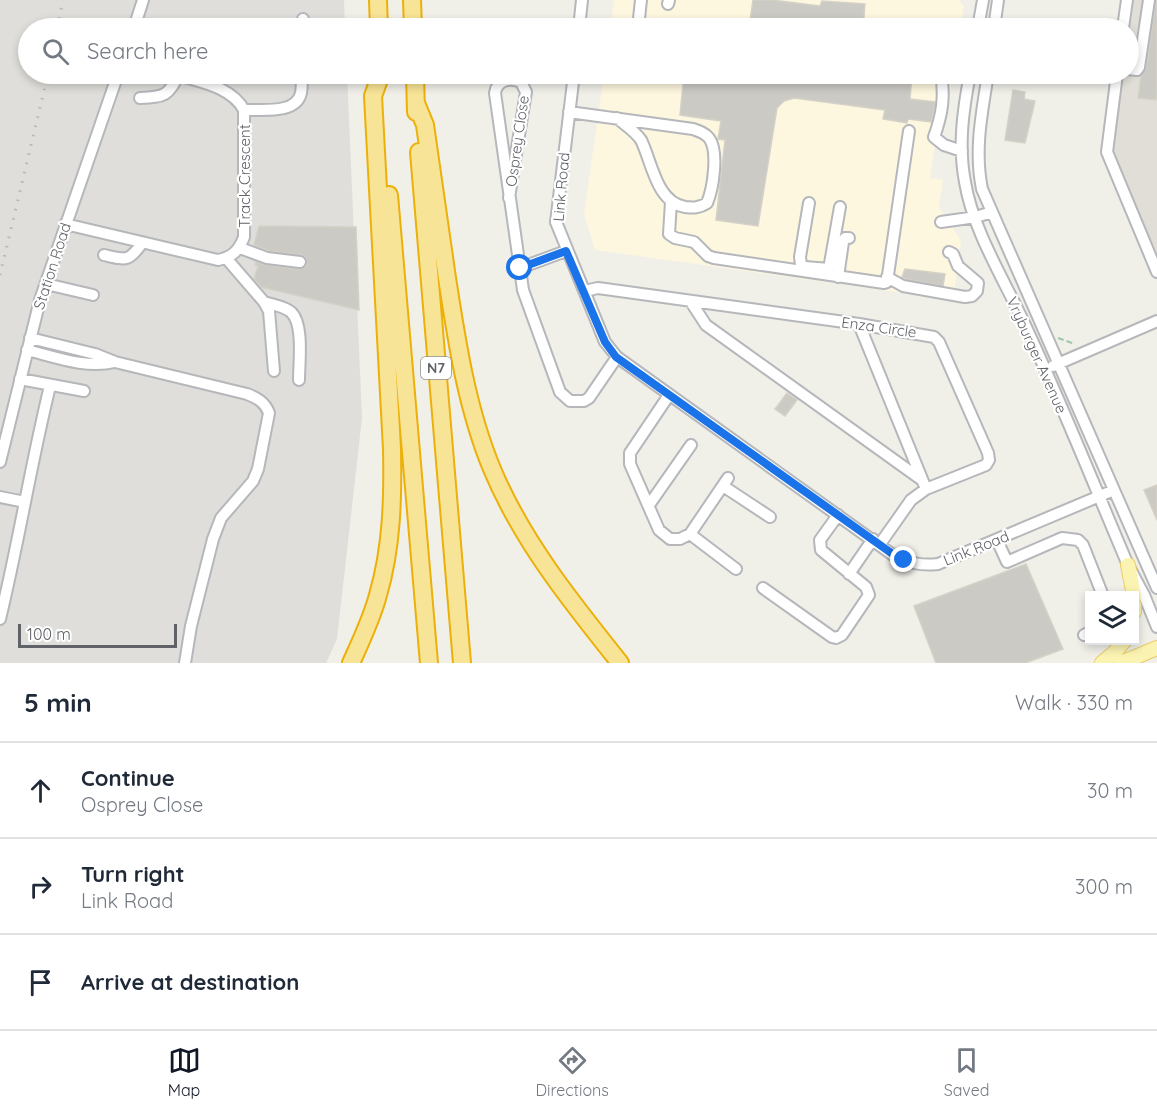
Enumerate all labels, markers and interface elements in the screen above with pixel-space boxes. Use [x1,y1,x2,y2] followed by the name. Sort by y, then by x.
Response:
[18,18,1139,84] search box
[39,35,72,68] icon: search
[87,37,208,65] text: Search here
[501,94,533,188] street label: Osprey Close
[235,124,254,228] street label: Track Crescent
[549,152,573,222] street label: Link Road
[29,220,75,312] street label: Station Road
[506,254,532,280] route start
[1003,294,1071,416] street label: Vryburger Avenue
[840,312,918,342] street label: Enza Circle
[421,357,451,379] road number: N7
[940,526,1012,570] street label: Link Road
[890,546,916,572] route end
[1085,591,1139,645] map controls
[1085,591,1139,645] button: layers
[18,621,177,648] scale bar
[27,624,71,644] text: 100 m
[24,686,92,719] text: 5 min
[1015,690,1133,715] text: Walk · 330 m
[81,764,175,792] text: Continue
[24,774,57,807] icon: ahead
[1087,778,1133,803] text: 30 m
[81,792,203,817] text: Osprey Close
[81,860,185,888] text: Turn right
[24,870,57,903] icon: right
[1075,874,1133,899] text: 300 m
[81,888,173,913] text: Link Road
[24,966,57,999] icon: arrive
[81,968,299,996] text: Arrive at destination
[168,1044,201,1100] tab: Map
[536,1044,609,1100] tab: Directions
[944,1044,989,1100] tab: Saved

